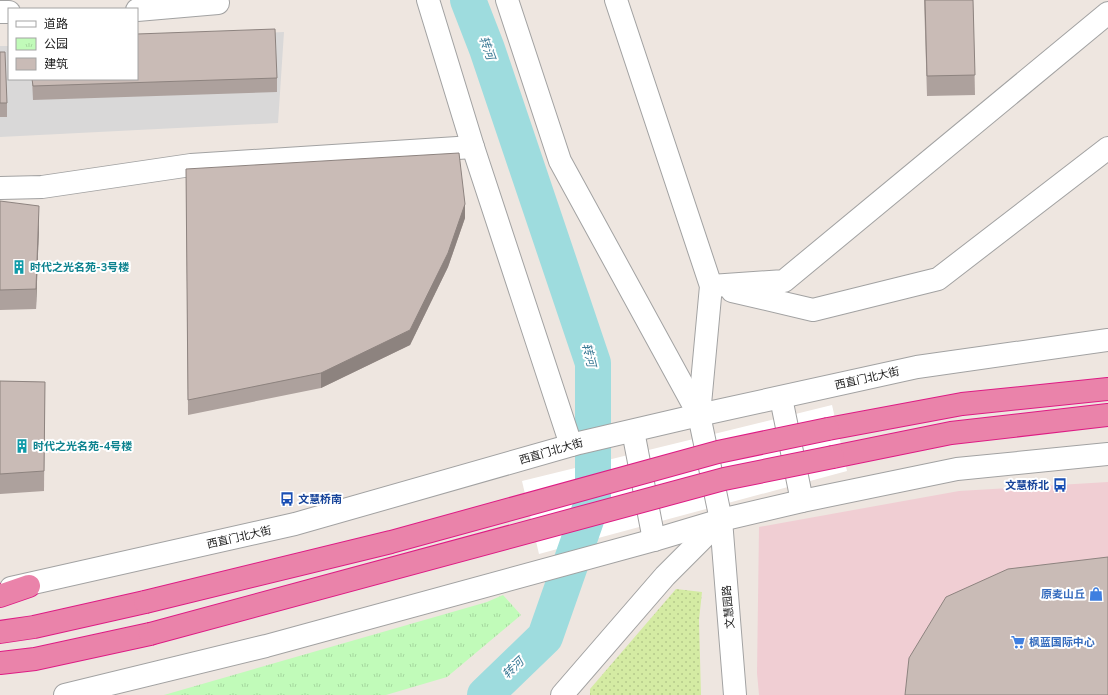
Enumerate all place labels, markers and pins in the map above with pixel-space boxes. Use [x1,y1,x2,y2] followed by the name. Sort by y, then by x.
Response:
[11,259,27,275] building icon: 时代之光名苑-3号楼
[30,260,129,275] place label: 时代之光名苑-3号楼
[14,438,30,454] building icon: 时代之光名苑-4号楼
[33,439,132,454] place label: 时代之光名苑-4号楼
[1052,477,1068,493] bus stop icon: 文慧桥北
[1005,478,1049,493] place label: 文慧桥北
[279,491,295,507] bus stop icon: 文慧桥南
[298,492,342,507] place label: 文慧桥南
[1088,586,1104,602] shop icon: 原麦山丘
[1041,587,1085,602] place label: 原麦山丘
[1010,634,1026,650] supermarket icon: 枫蓝国际中心
[1029,635,1095,650] place label: 枫蓝国际中心

